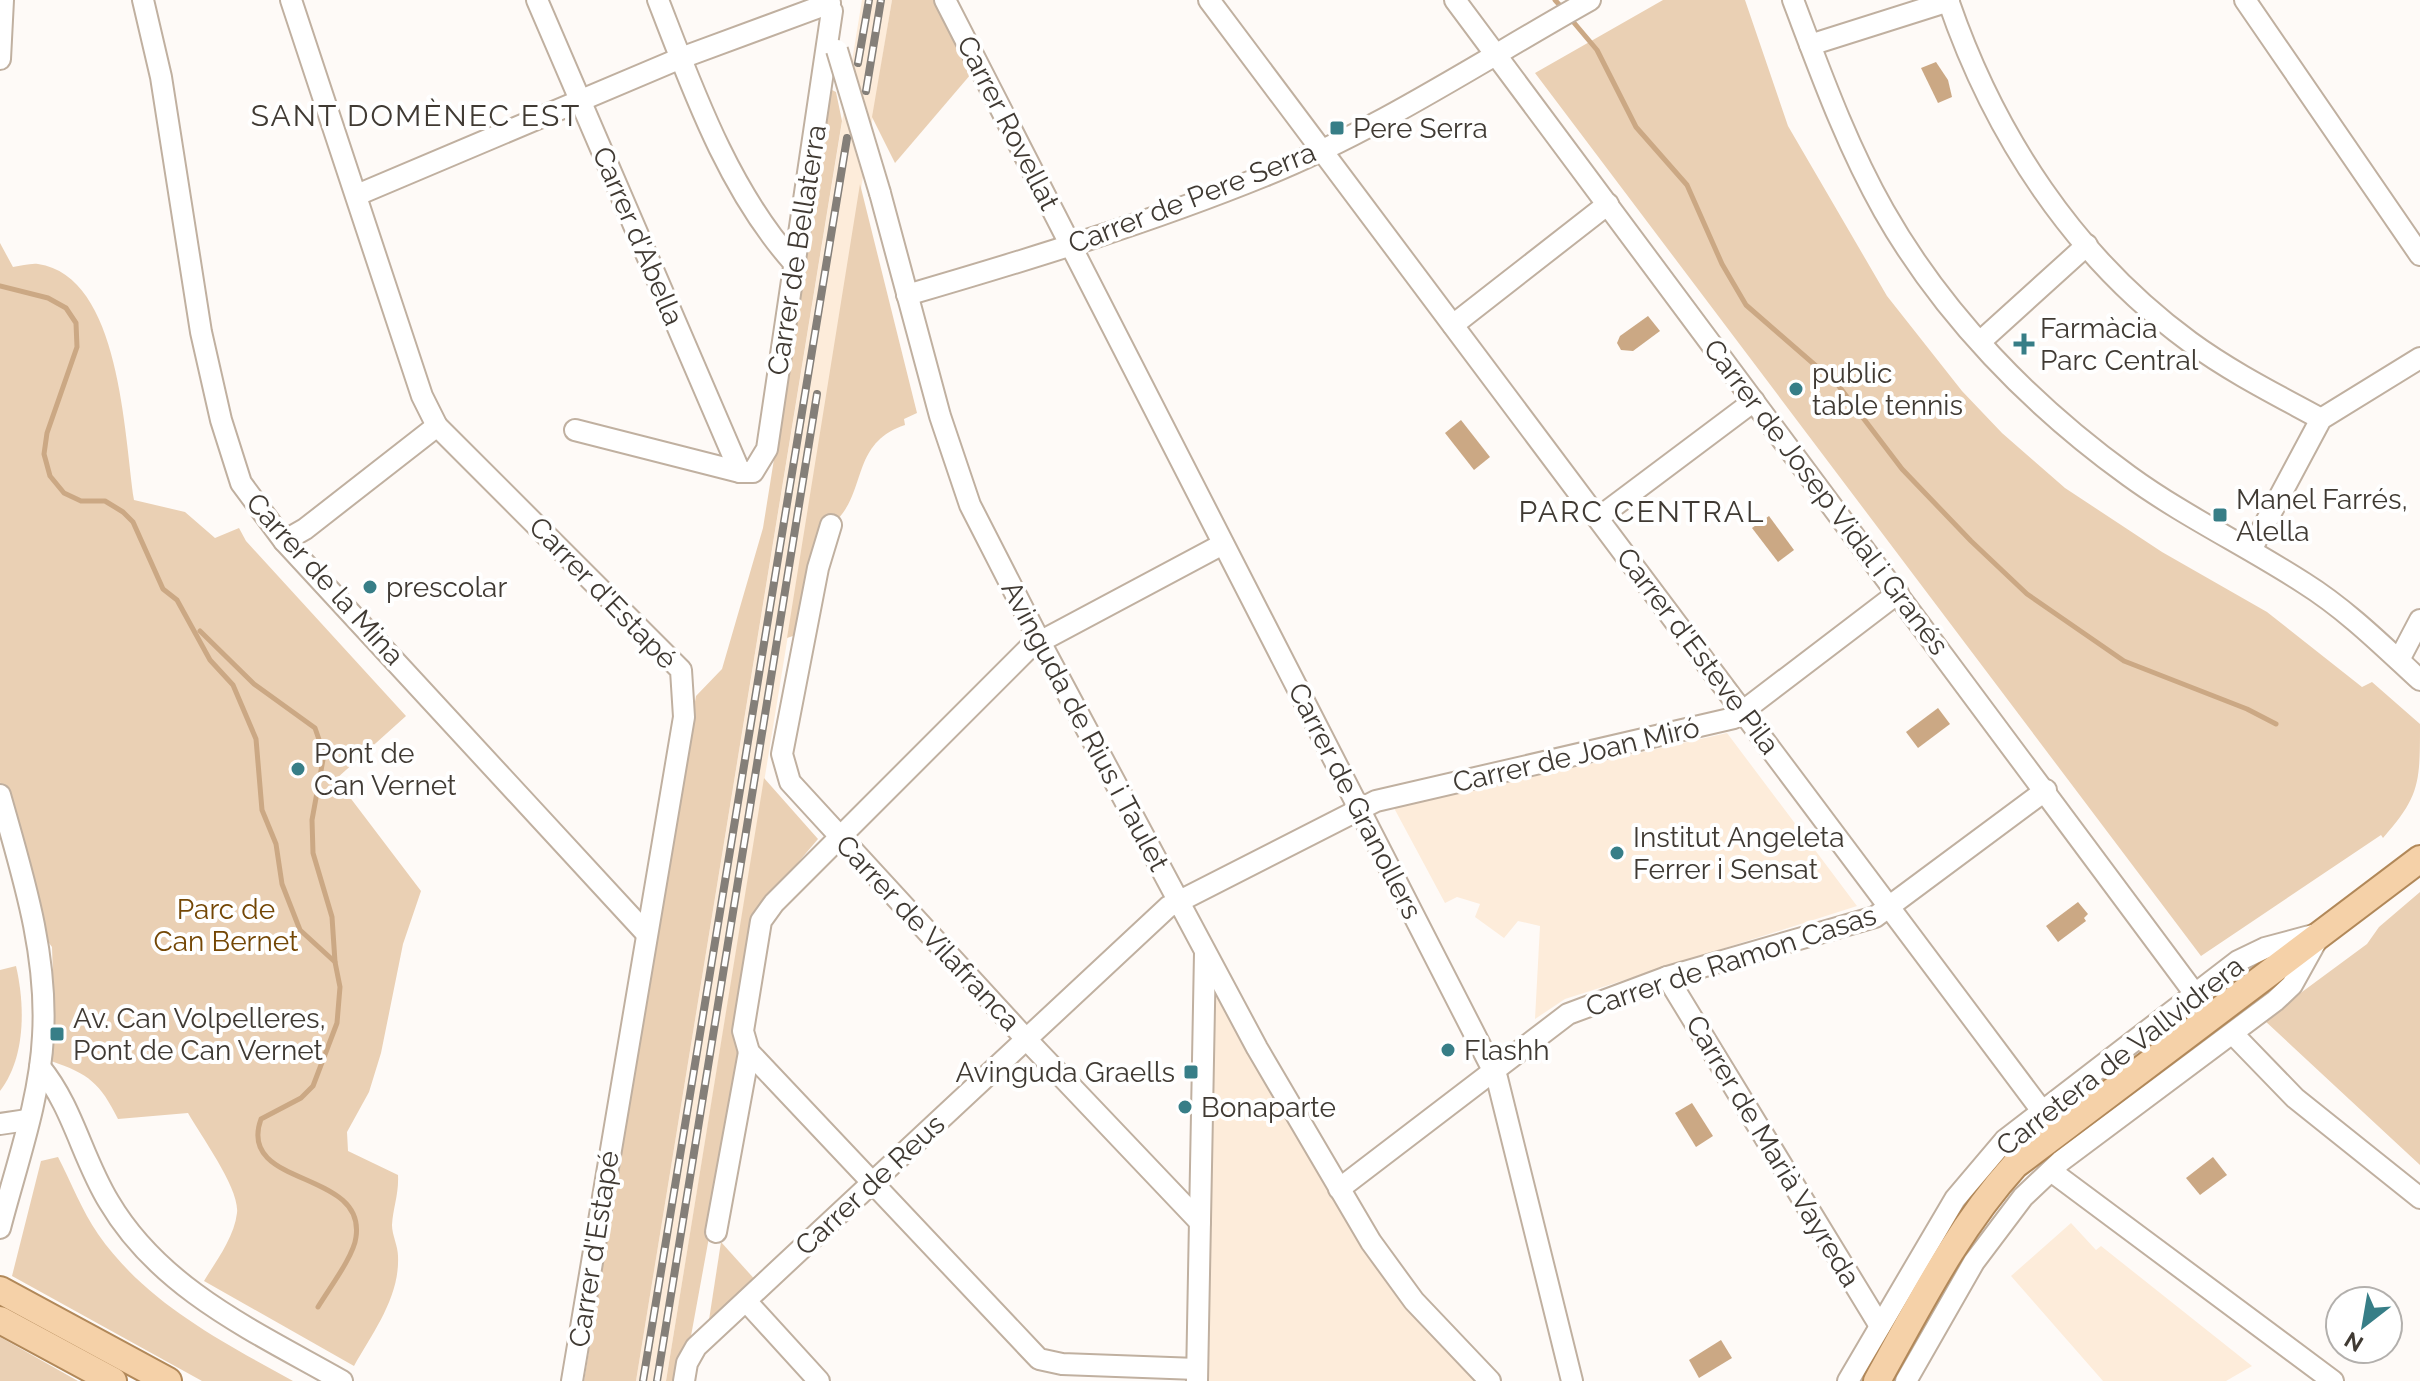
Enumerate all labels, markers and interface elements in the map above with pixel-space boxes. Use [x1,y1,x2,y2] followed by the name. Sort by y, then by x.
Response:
[950,30,1066,216] street label: Carrer Rovellat
[251,98,581,133] district label: SANT DOMÈNEC EST
[1353,112,1488,145] place label: Pere Serra
[1328,119,1346,137] marker: Pere Serra
[761,122,833,378] street label: Carrer de Bellaterra
[1064,136,1320,260] street label: Carrer de Pere Serra
[586,142,690,330] street label: Carrer d'Abella
[2040,312,2199,377] place label: Farmàcia Parc Central
[1697,333,1955,661] street label: Carrer de Josep Vidal i Granés
[2015,335,2033,353] marker: Farmàcia Parc Central
[1812,357,1963,422] place label: public table tennis
[1787,380,1805,398] marker: public table tennis
[2236,483,2408,548] place label: Manel Farrés, Alella
[239,486,411,672] street label: Carrer de la Mina
[1519,494,1765,529] district label: PARC CENTRAL
[2211,506,2229,524] marker: Manel Farrés, Alella
[522,510,684,676] street label: Carrer d'Estapé
[1610,541,1786,761] street label: Carrer d'Esteve Pila
[386,571,507,604] place label: prescolar
[995,575,1176,877] street label: Avinguda de Rius i Taulet
[361,578,379,596] marker: prescolar
[1281,677,1429,925] street label: Carrer de Granollers
[1450,711,1702,799] street label: Carrer de Joan Miró
[314,737,457,802] place label: Pont de Can Vernet
[289,760,307,778] marker: Pont de Can Vernet
[1633,821,1845,886] place label: Institut Angeleta Ferrer i Sensat
[829,828,1027,1038] street label: Carrer de Vilafranca
[1608,844,1626,862] marker: Institut Angeleta Ferrer i Sensat
[154,893,299,958] park label: Parc de Can Bernet
[1582,898,1880,1024] street label: Carrer de Ramon Casas
[1990,949,2250,1163] street label: Carretera de Vallvidrera
[73,1002,326,1067] place label: Av. Can Volpelleres, Pont de Can Vernet
[1679,1009,1867,1293] street label: Carrer de Marià Vayreda
[48,1025,66,1043] marker: Av. Can Volpelleres, Pont de Can Vernet
[1464,1034,1550,1067] place label: Flashh
[1439,1041,1457,1059] marker: Flashh
[956,1056,1175,1089] place label: Avinguda Graells
[1182,1063,1200,1081] marker: Avinguda Graells
[1201,1091,1336,1124] place label: Bonaparte
[1176,1098,1194,1116] marker: Bonaparte
[789,1108,951,1262] street label: Carrer de Reus
[562,1149,626,1349] street label: Carrer d'Estapé
[2324,1285,2404,1365] north arrow
[2340,1327,2368,1358] text: N

